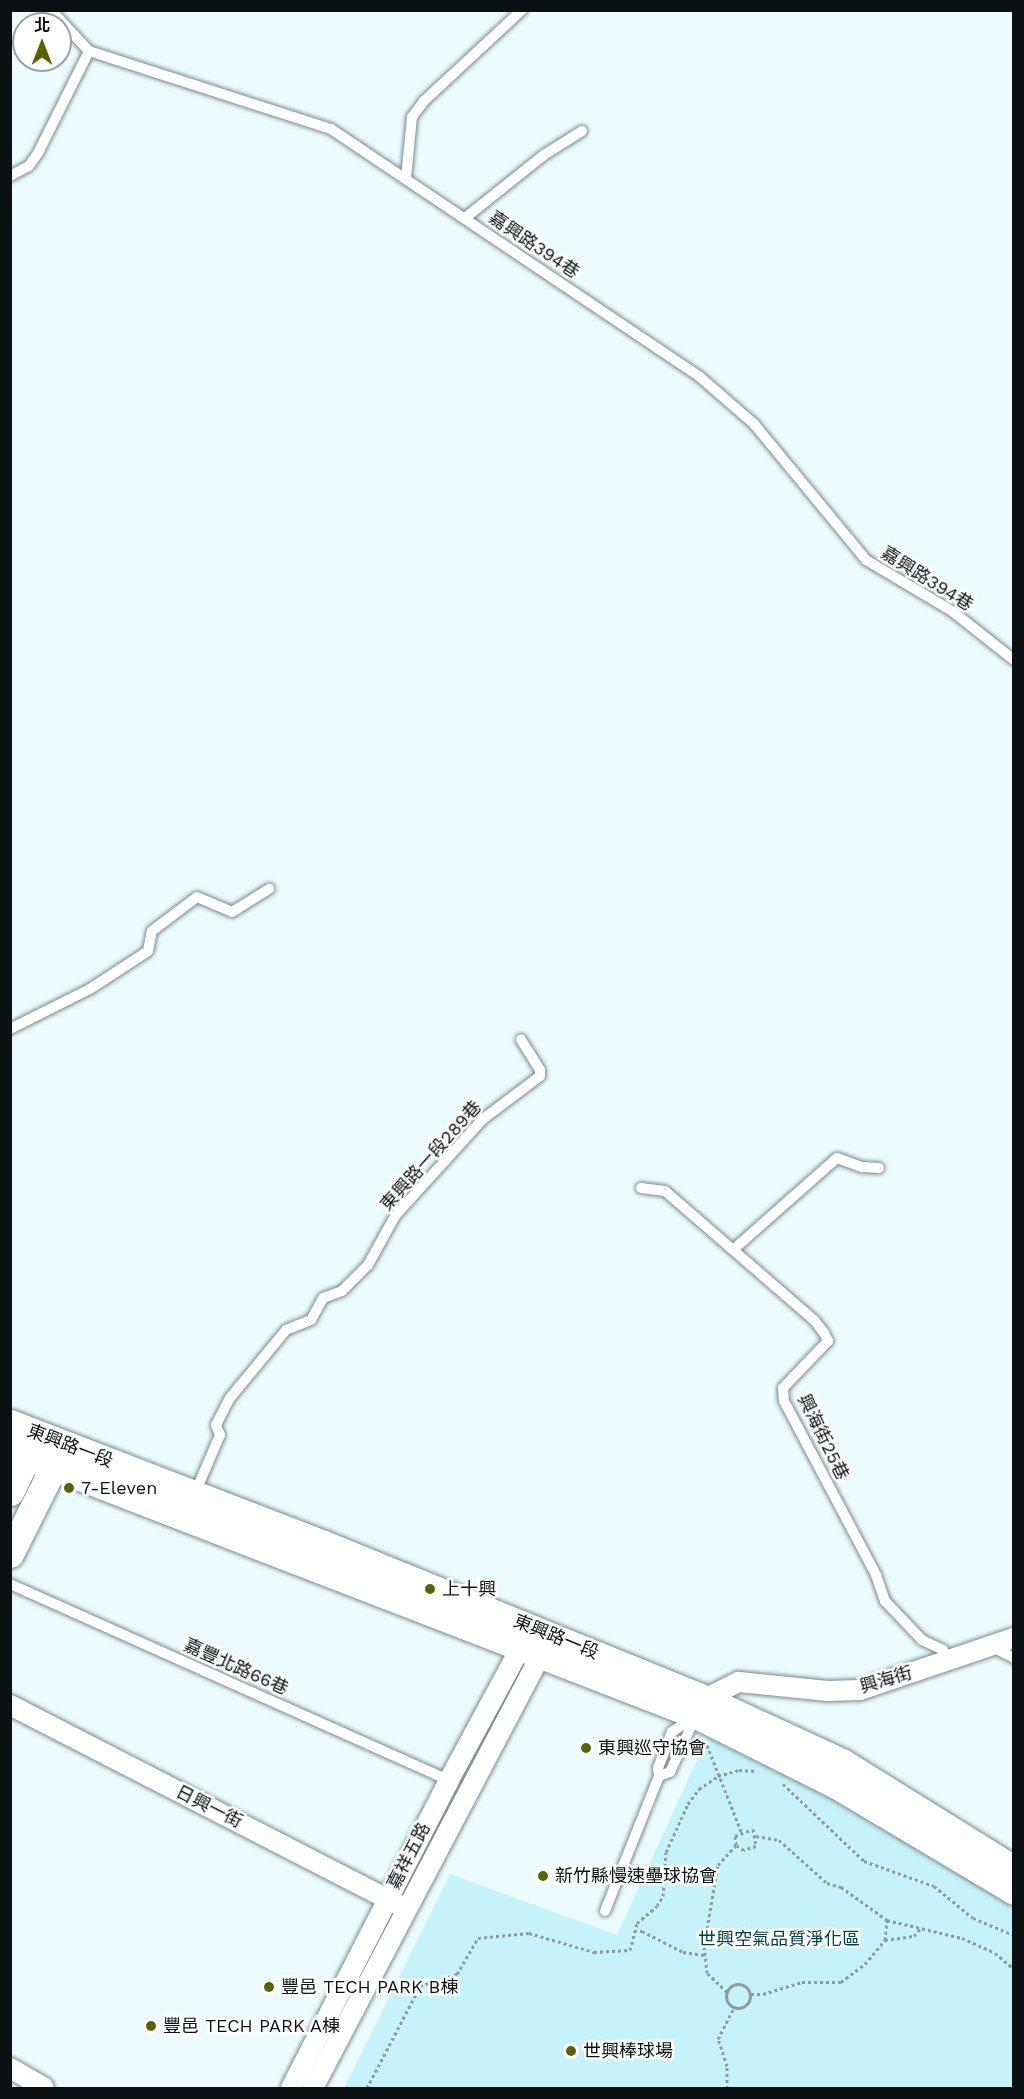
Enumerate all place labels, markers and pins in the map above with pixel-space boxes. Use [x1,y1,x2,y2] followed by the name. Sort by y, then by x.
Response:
[81,1477,157,1499] place label: 7-Eleven
[62,1481,76,1495] marker: 7-Eleven
[442,1578,496,1600] place label: 上十興
[423,1582,437,1596] marker: 上十興
[598,1737,706,1759] place label: 東興巡守協會
[579,1741,593,1755] marker: 東興巡守協會
[555,1865,717,1887] place label: 新竹縣慢速壘球協會
[536,1869,550,1883] marker: 新竹縣慢速壘球協會
[281,1976,459,1998] place label: 豐邑 TECH PARK B棟
[262,1980,276,1994] marker: 豐邑 TECH PARK B棟
[163,2015,341,2037] place label: 豐邑 TECH PARK A棟
[144,2019,158,2033] marker: 豐邑 TECH PARK A棟
[583,2040,673,2062] place label: 世興棒球場
[564,2044,578,2058] marker: 世興棒球場

